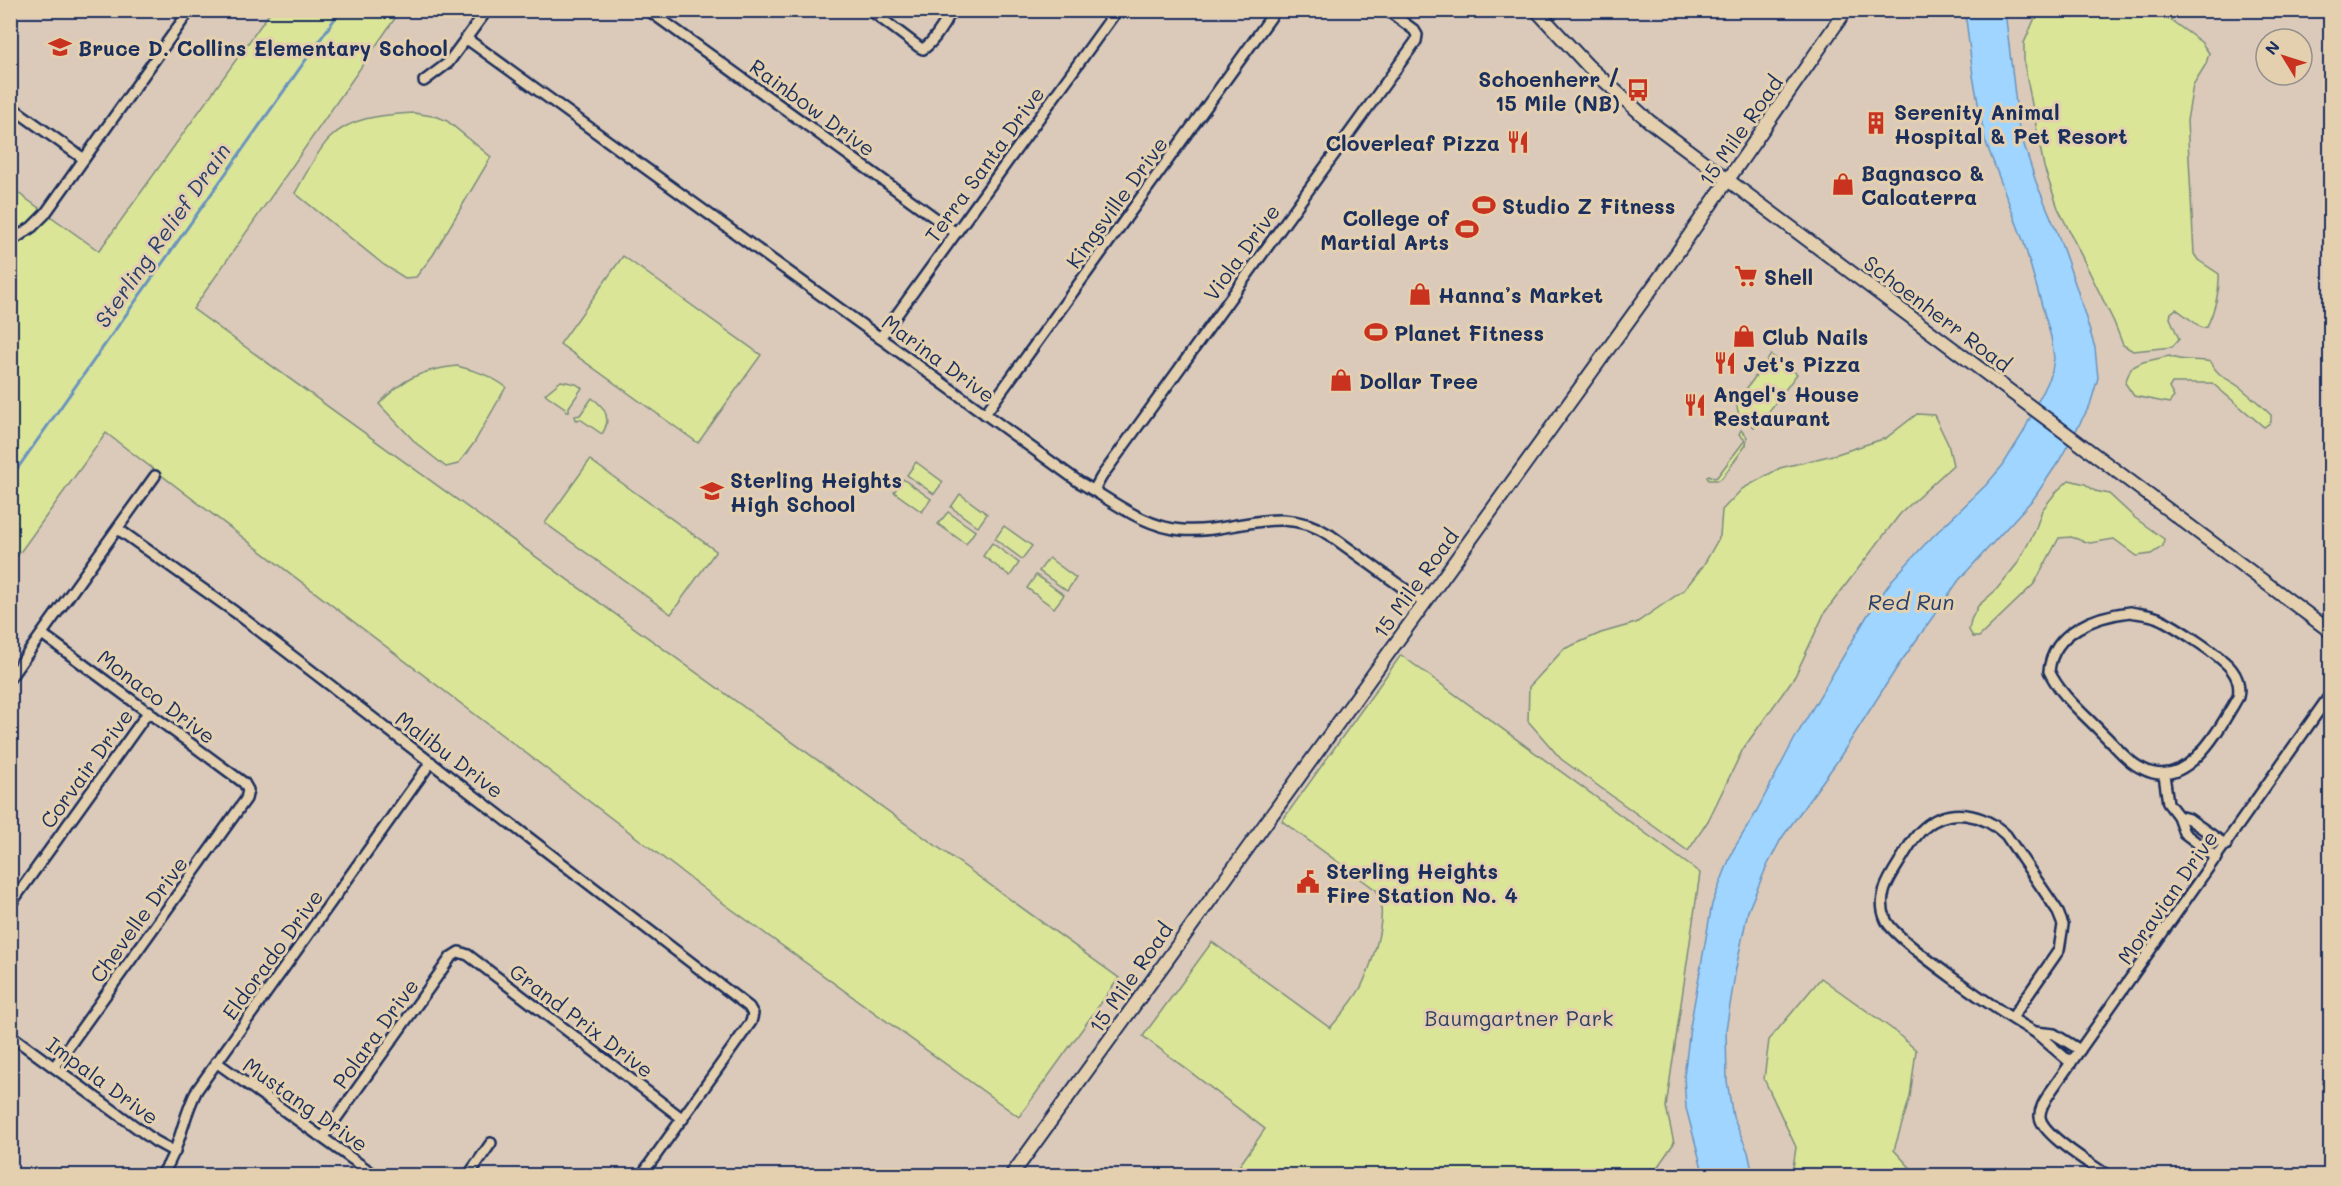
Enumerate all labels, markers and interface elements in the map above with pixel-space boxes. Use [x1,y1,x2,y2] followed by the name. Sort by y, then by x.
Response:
[2254,27,2314,87] north arrow
[47,34,73,60] school or university icon: Bruce D. Collins Elementary School
[78,34,448,62] place label: Bruce D. Collins Elementary School
[2260,36,2284,59] text: N
[745,52,881,162] street label: Rainbow Drive
[1478,65,1620,116] place label: Schoenherr / 15 Mile (NB)
[1692,69,1788,191] street label: 15 Mile Road
[1625,77,1651,103] bus stop icon: Schoenherr / 15 Mile (NB)
[918,81,1050,247] street label: Terra Santa Drive
[1894,98,2128,149] place label: Serenity Animal Hospital & Pet Resort
[1863,110,1889,136] building icon: Serenity Animal Hospital & Pet Resort
[1325,129,1500,156] place label: Cloverleaf Pizza
[1505,129,1531,155] restaurant icon: Cloverleaf Pizza
[1059,131,1173,273] street label: Kingsville Drive
[87,137,237,333] water label: Sterling Relief Drain
[1861,159,1985,210] place label: Bagnasco & Calcaterra
[1830,171,1856,197] shop icon: Bagnasco & Calcaterra
[1471,192,1497,218] sports icon: Studio Z Fitness
[1502,192,1675,219] place label: Studio Z Fitness
[1197,198,1285,306] street label: Viola Drive
[1320,204,1450,255] place label: College of Martial Arts
[1454,216,1480,242] sports icon: College of Martial Arts
[1859,249,2017,377] street label: Schoenherr Road
[1733,263,1759,289] supermarket icon: Shell
[1764,263,1813,290] place label: Shell
[1407,281,1433,307] shop icon: Hanna’s Market
[1438,281,1603,308] place label: Hanna’s Market
[877,308,1001,408] street label: Marina Drive
[1363,319,1389,345] sports icon: Planet Fitness
[1394,319,1544,346] place label: Planet Fitness
[1731,323,1757,349] shop icon: Club Nails
[1762,323,1868,350] place label: Club Nails
[1712,350,1738,376] restaurant icon: Jet's Pizza
[1743,350,1861,377] place label: Jet's Pizza
[1328,367,1354,393] shop icon: Dollar Tree
[1359,367,1478,394] place label: Dollar Tree
[1713,380,1859,431] place label: Angel's House Restaurant
[1682,392,1708,418] restaurant icon: Angel's House Restaurant
[730,466,902,517] place label: Sterling Heights High School
[699,478,725,504] school or university icon: Sterling Heights High School
[1366,523,1464,643] street label: 15 Mile Road
[1867,587,1955,616] water label: Red Run
[93,643,221,749] street label: Monaco Drive
[34,703,138,833] street label: Corvair Drive
[391,705,509,803] street label: Malibu Drive
[2111,825,2223,969] street label: Moravian Drive
[83,851,193,987] street label: Chevelle Drive
[1326,857,1518,908] place label: Sterling Heights Fire Station No. 4
[1295,869,1321,895] public building icon: Sterling Heights Fire Station No. 4
[216,883,328,1025] street label: Eldorado Drive
[1082,916,1178,1038] street label: 15 Mile Road
[505,957,659,1083] street label: Grand Prix Drive
[326,973,424,1093] street label: Polara Drive
[1425,1004,1613,1031] park label: Baumgartner Park
[41,1030,165,1130] street label: Impala Drive
[238,1051,374,1157] street label: Mustang Drive

